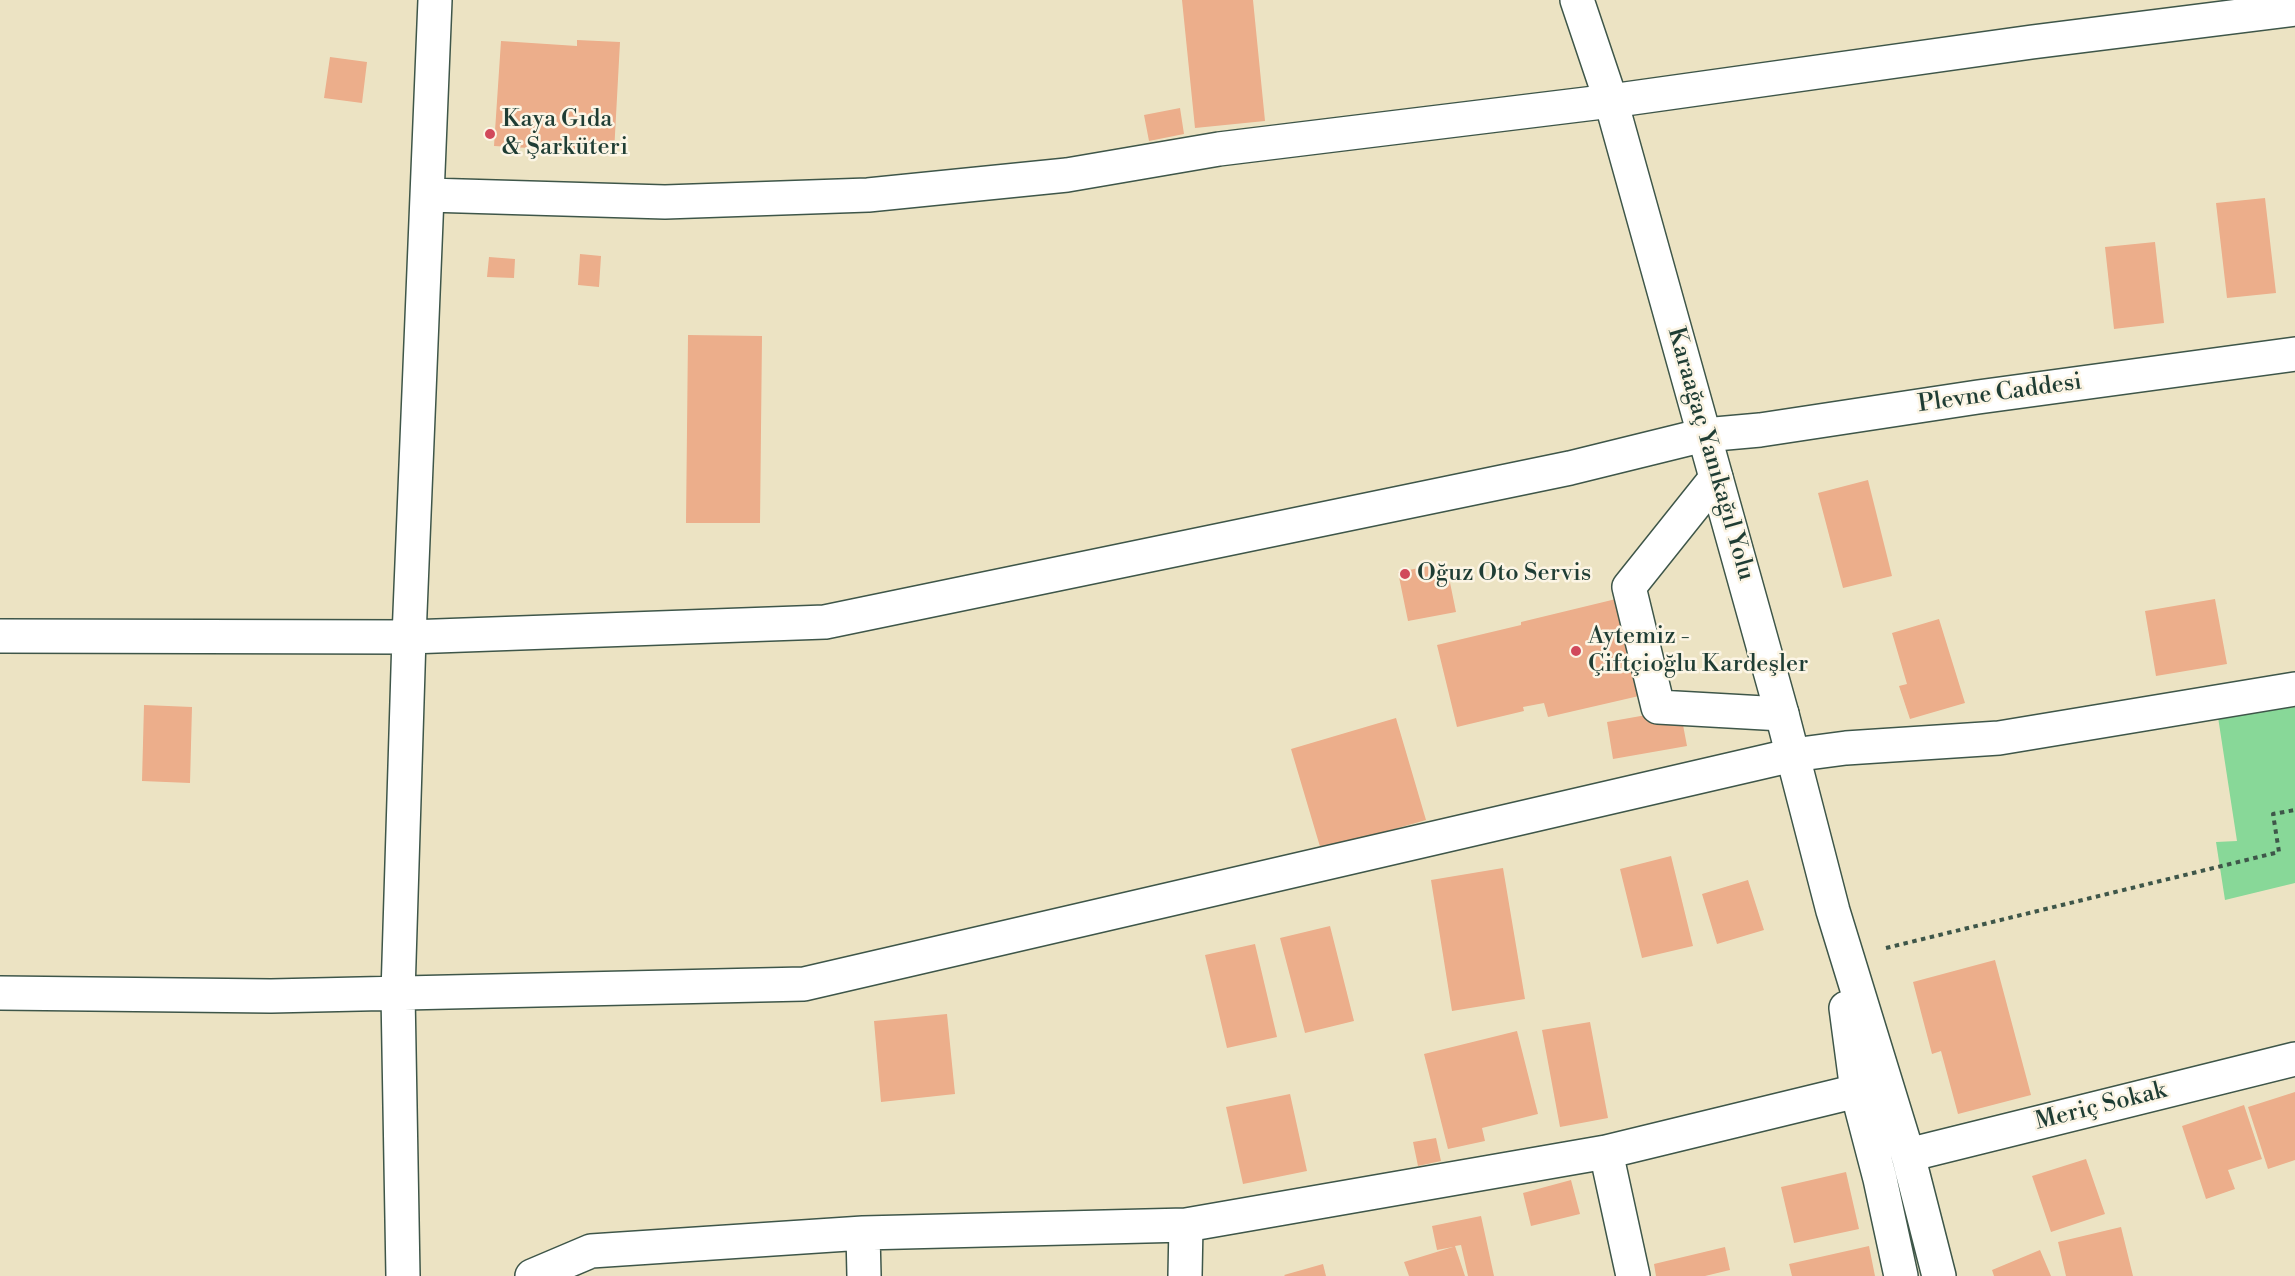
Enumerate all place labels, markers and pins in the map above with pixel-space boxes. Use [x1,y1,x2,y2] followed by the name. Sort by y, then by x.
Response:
[502,106,628,162] place label: Kaya Gıda & Şarküteri
[483,127,497,141] marker: Kaya Gıda & Şarküteri
[1417,560,1591,588] place label: Oğuz Oto Servis
[1398,567,1412,581] marker: Oğuz Oto Servis
[1588,623,1808,679] place label: Aytemiz - Çiftçioğlu Kardeşler
[1569,644,1583,658] marker: Aytemiz - Çiftçioğlu Kardeşler

